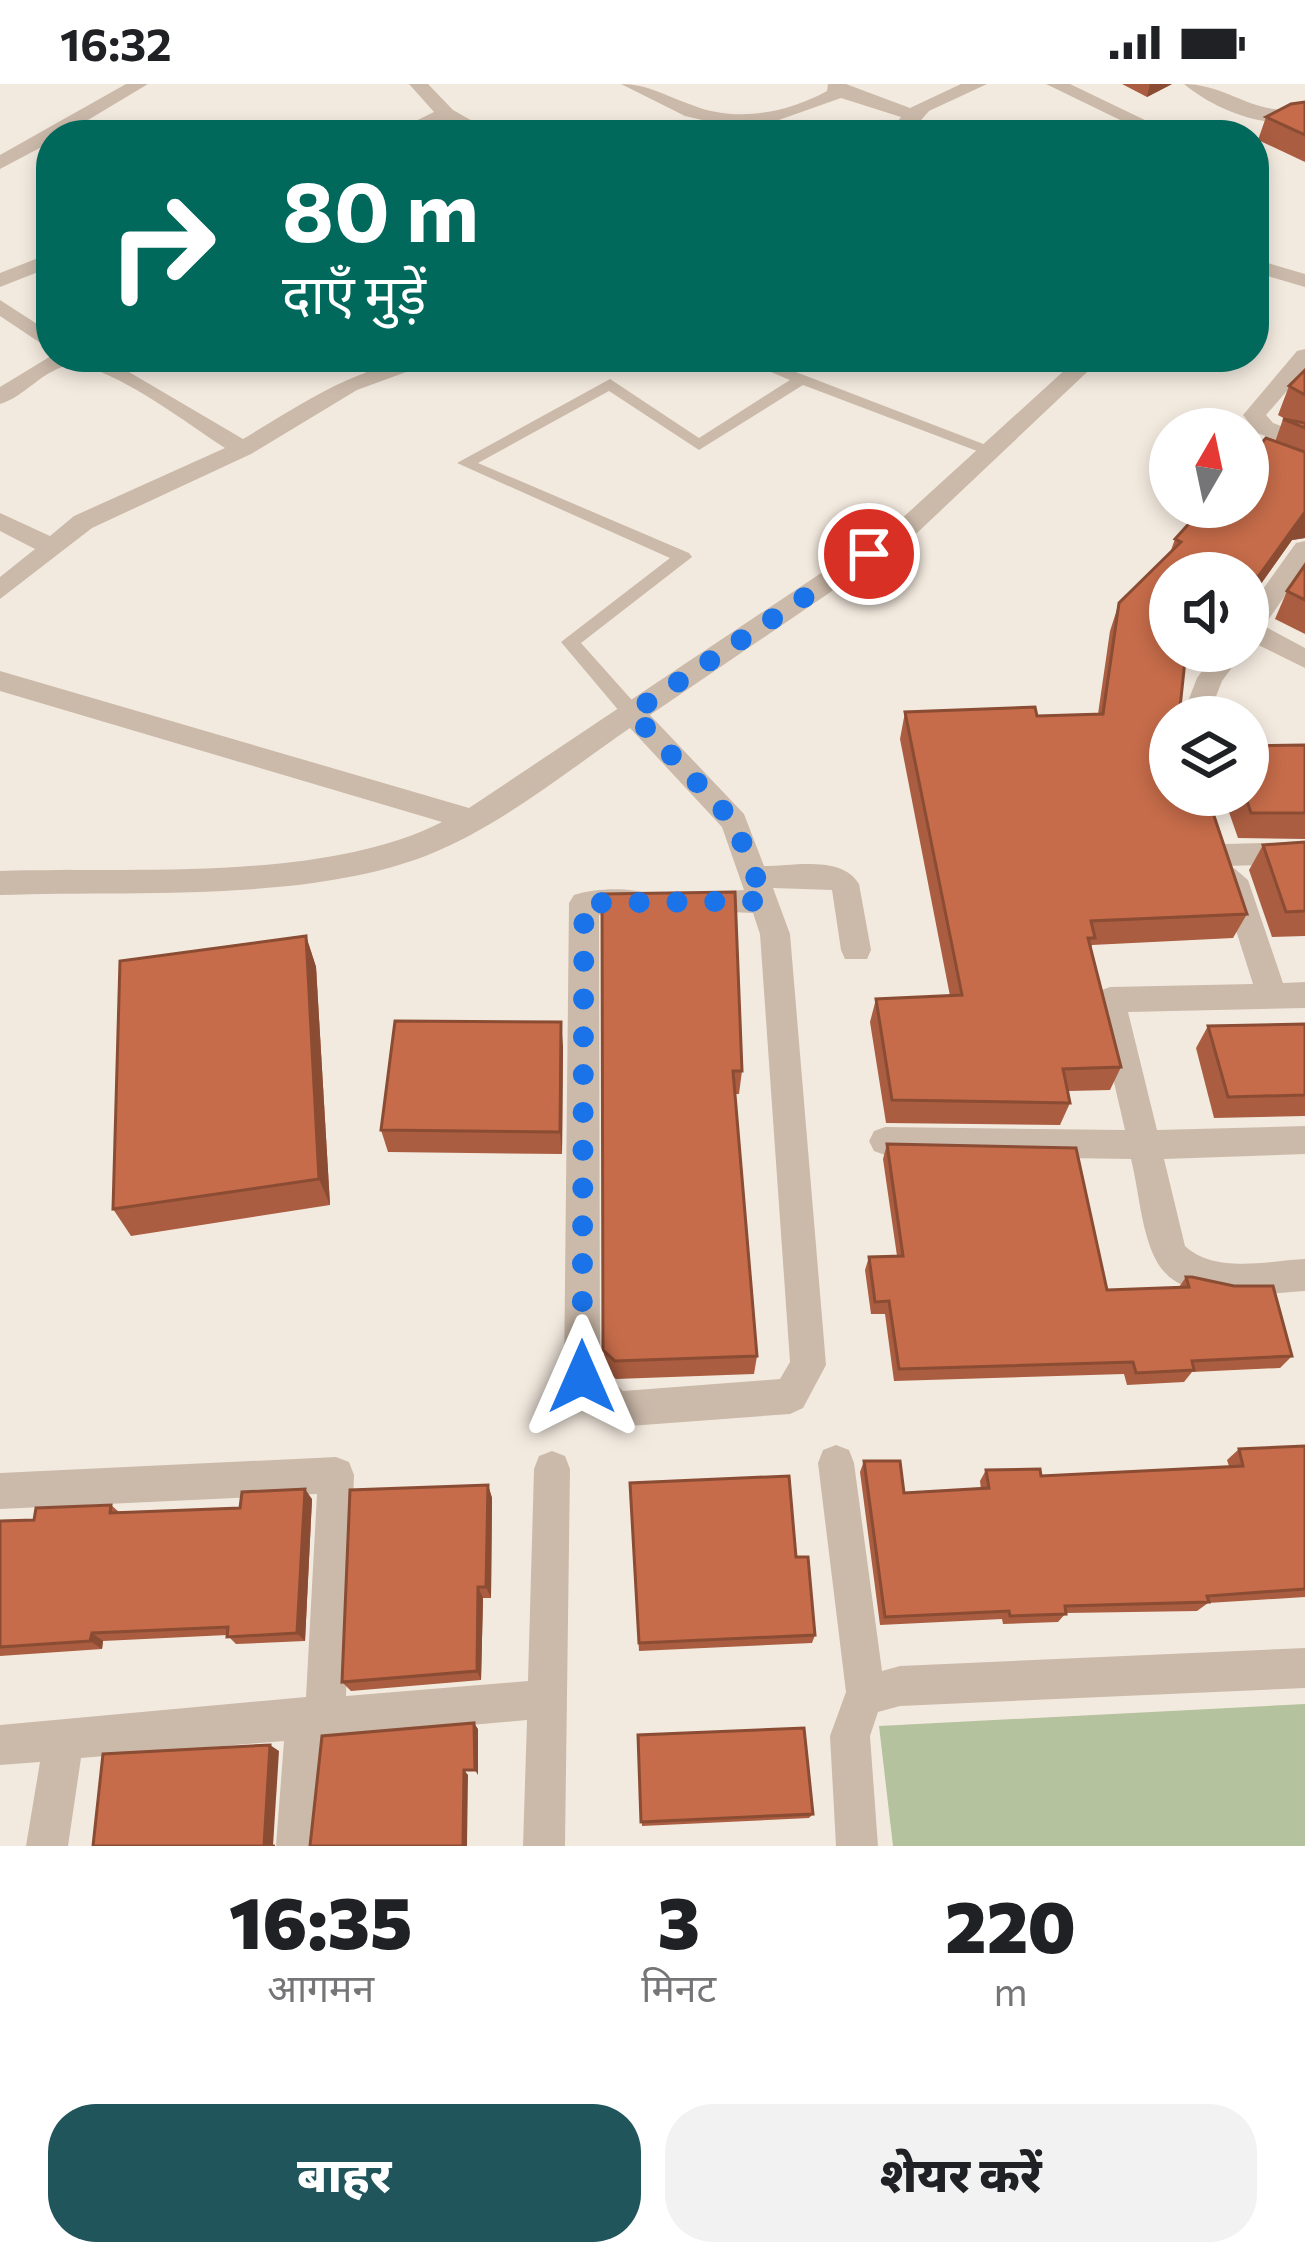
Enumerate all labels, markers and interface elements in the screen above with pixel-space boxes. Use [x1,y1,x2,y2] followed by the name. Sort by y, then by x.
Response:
[60,15,172,70] text: 16:32
[282,157,479,259] text: 80 m
[84,168,240,324] icon: right
[282,259,426,325] text: दाएँ मुड़ें
[1149,408,1269,528] north arrow
[1149,408,1269,816] map controls
[818,503,920,605] pin
[836,521,902,587] icon: arrive
[1149,552,1269,672] button: sound
[1149,696,1269,816] button: layers
[519,1314,645,1440] position arrow
[229,1876,412,1964] text: 16:35
[657,1876,700,1964] text: 3
[945,1880,1076,1968] text: 220
[267,1962,374,2010] text: आगमन
[641,1962,716,2010] text: मिनट
[993,1966,1028,2014] text: m
[48,2104,641,2242] button: बाहर
[665,2104,1257,2242] button: शेयर करें

